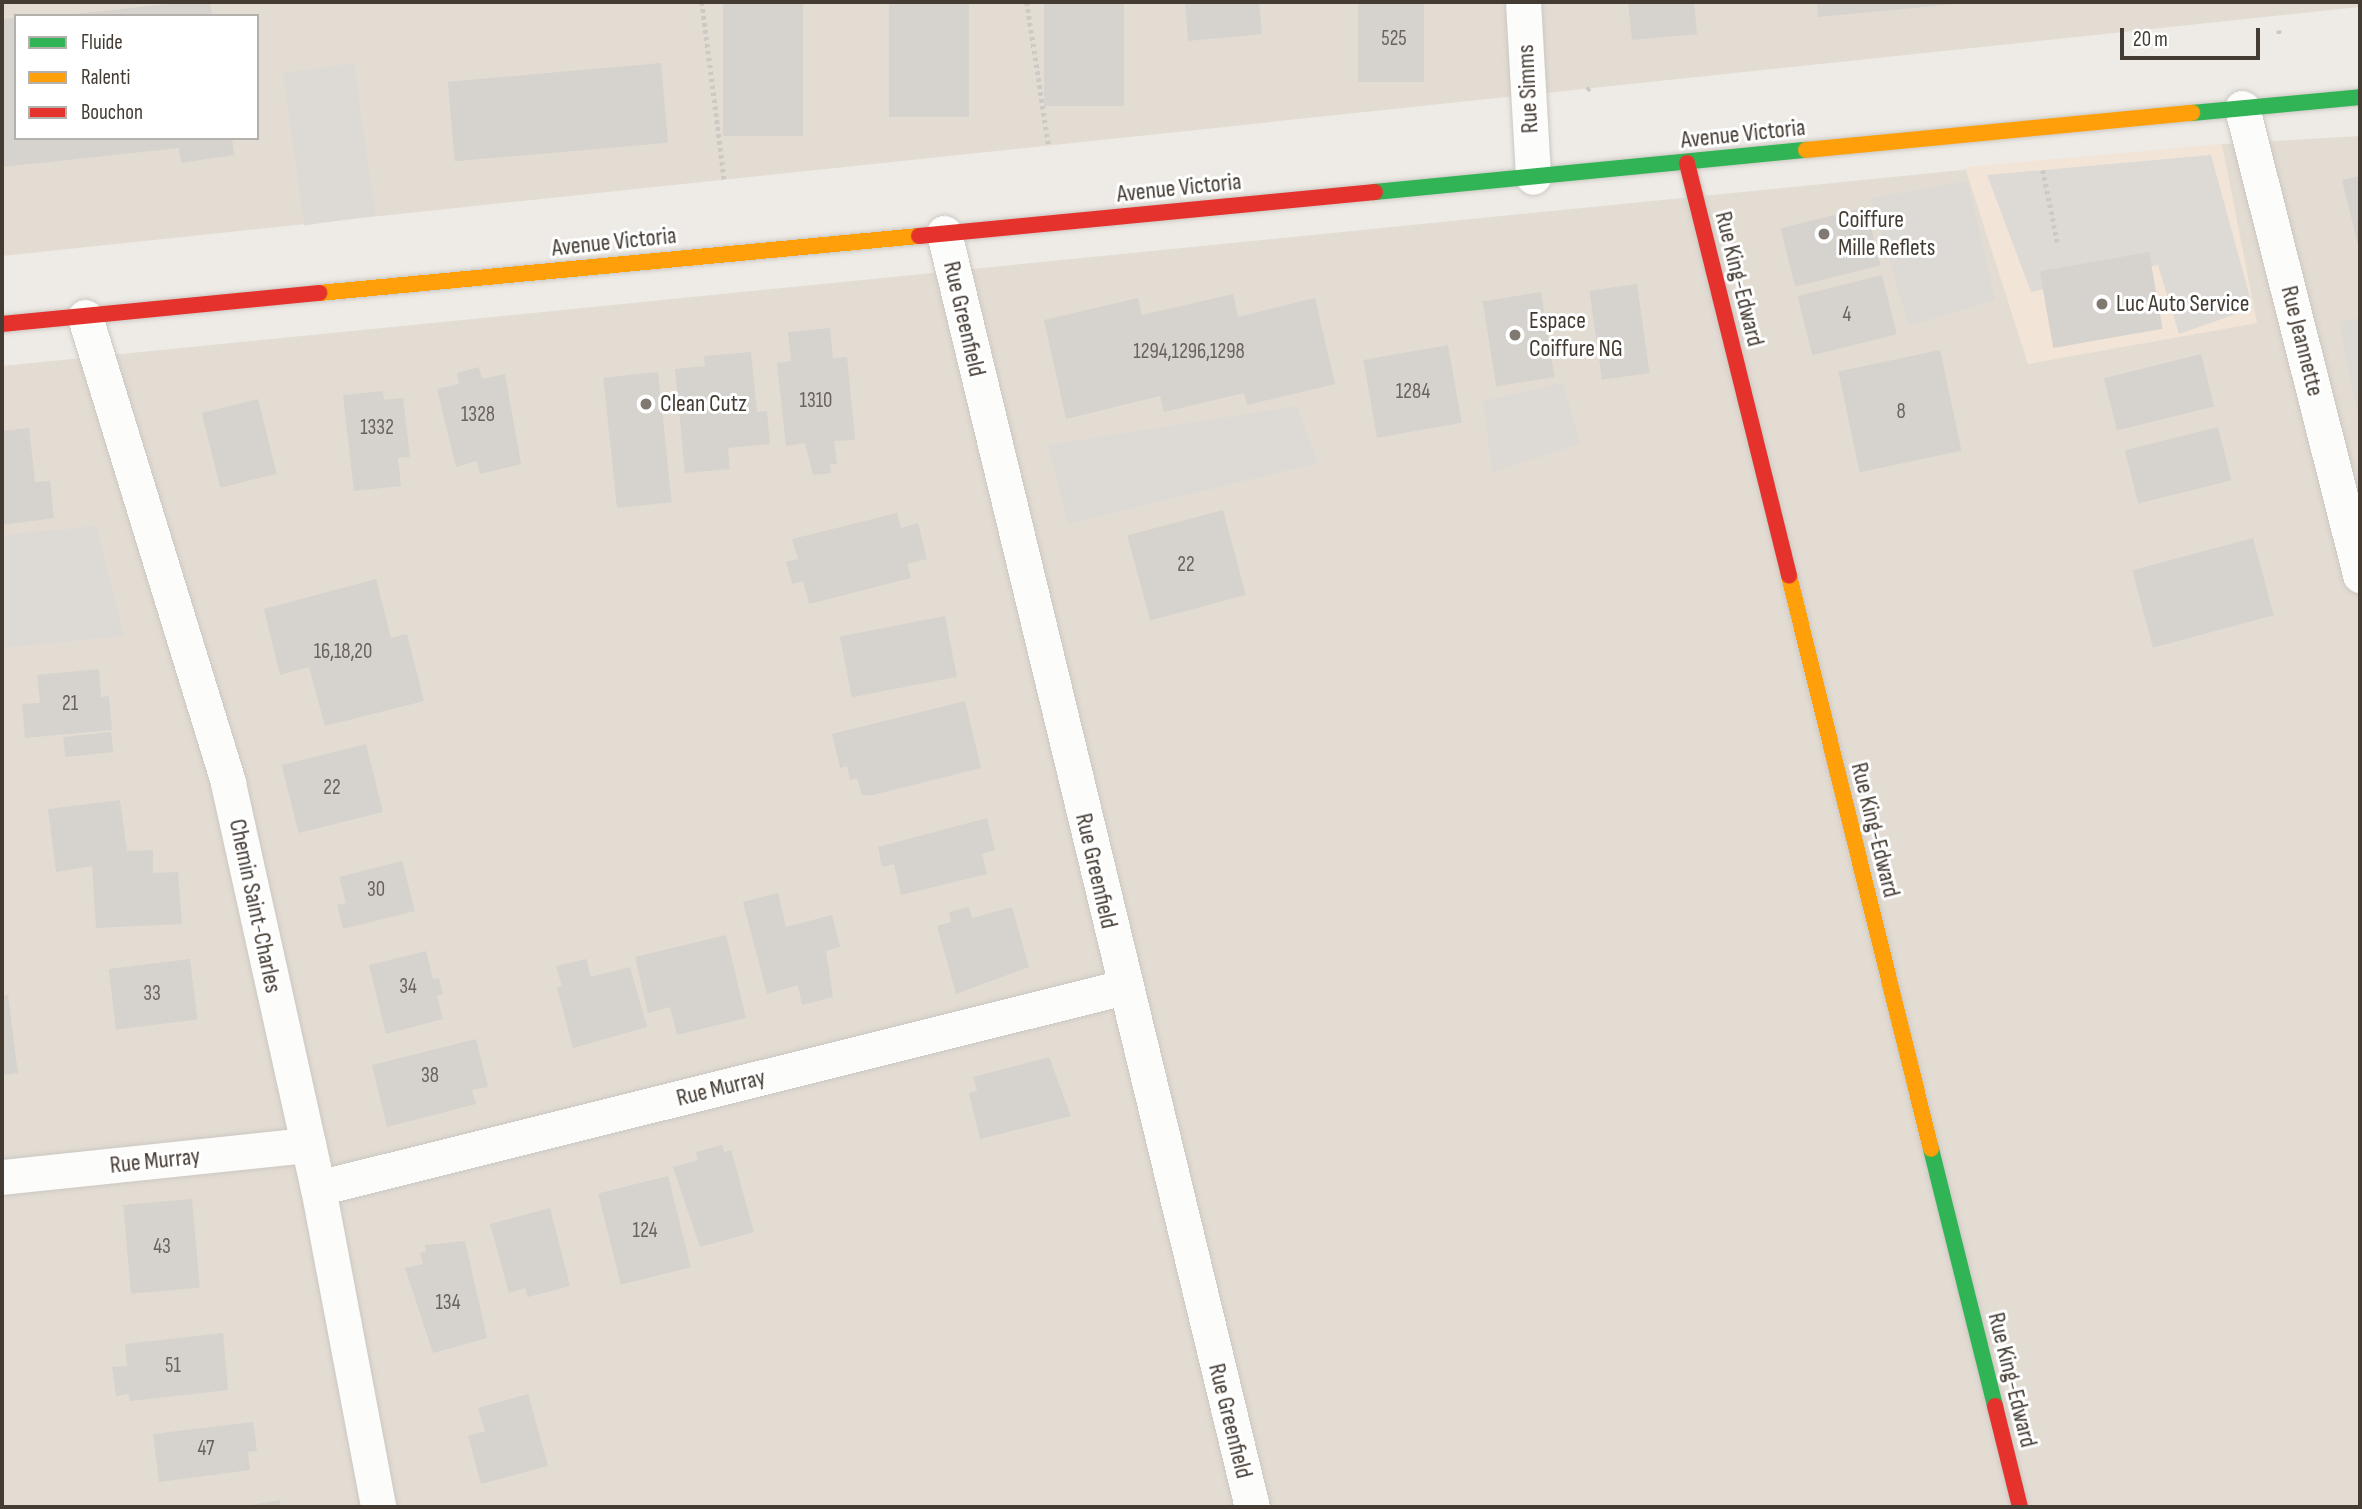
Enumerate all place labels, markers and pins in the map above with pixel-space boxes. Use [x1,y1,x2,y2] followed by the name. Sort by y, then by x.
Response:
[1838,206,1935,262] place label: Coiffure Mille Reflets
[1816,226,1832,242] marker: Coiffure Mille Reflets
[2116,290,2249,318] place label: Luc Auto Service
[2094,296,2110,312] marker: Luc Auto Service
[1529,307,1623,363] place label: Espace Coiffure NG
[1507,327,1523,343] marker: Espace Coiffure NG
[660,390,747,418] place label: Clean Cutz
[638,396,654,412] marker: Clean Cutz

